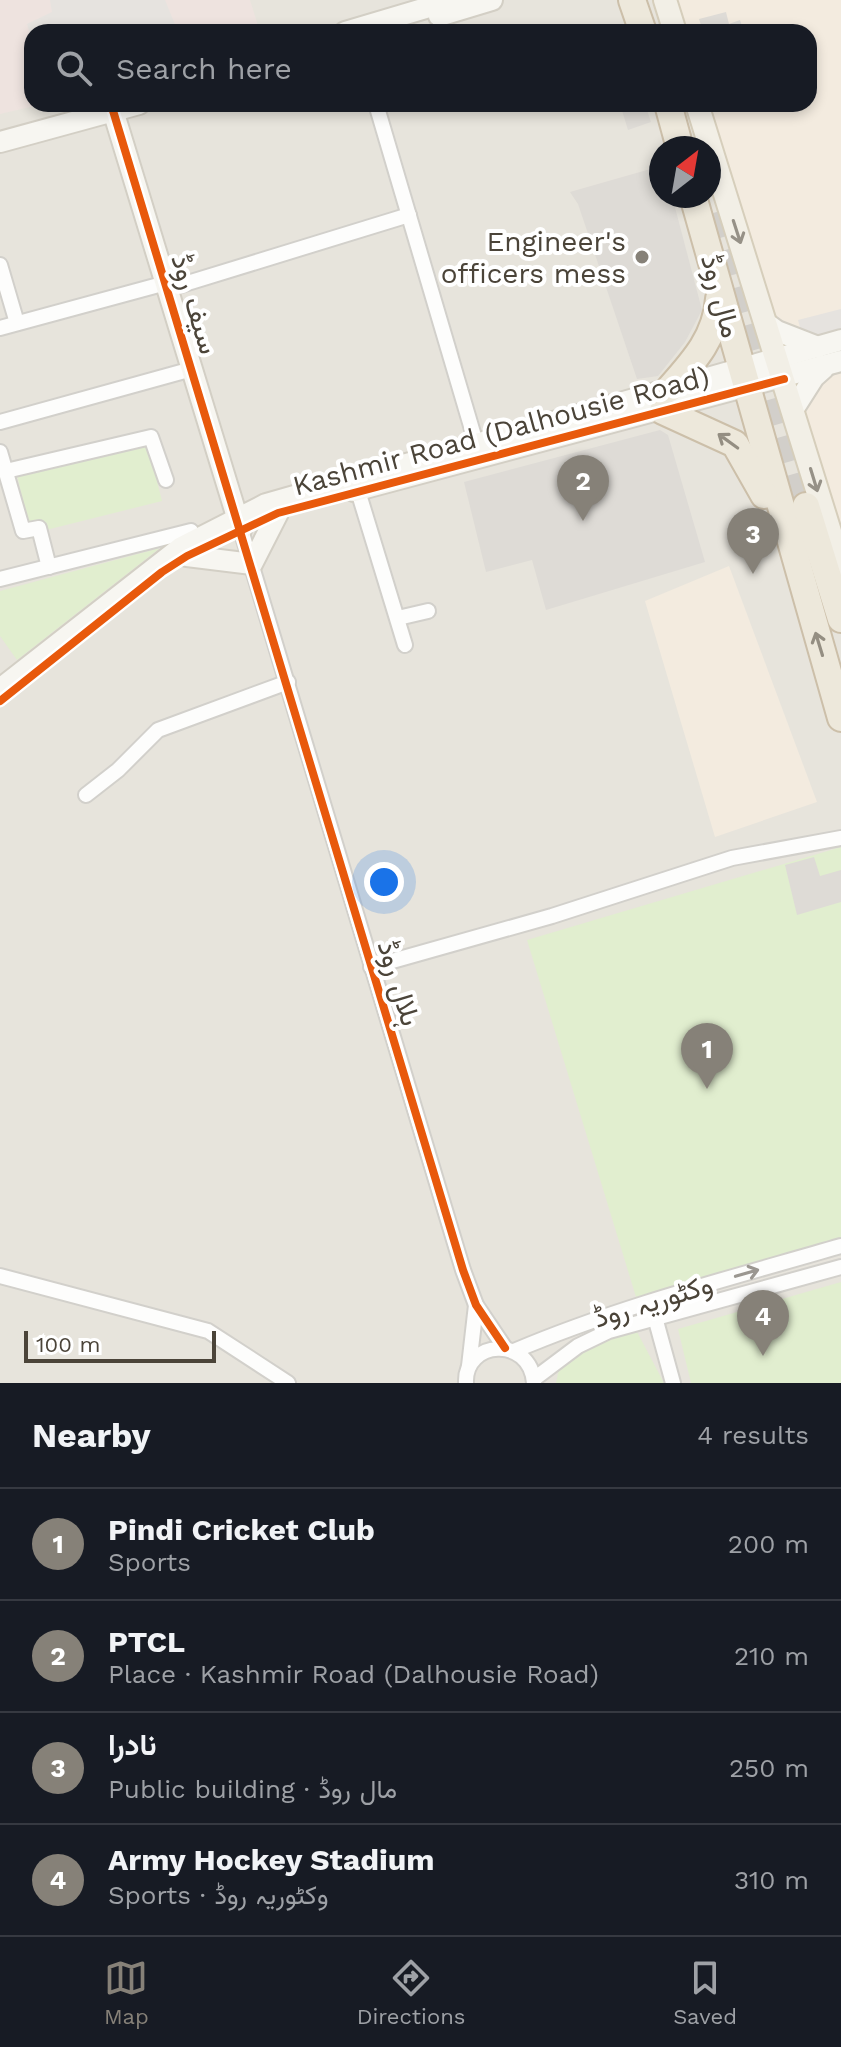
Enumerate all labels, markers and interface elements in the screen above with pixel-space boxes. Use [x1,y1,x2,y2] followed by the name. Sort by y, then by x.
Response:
[24,24,817,112] search box
[52,46,96,90] icon: search
[116,51,292,86] text: Search here
[649,136,721,208] north arrow
[731,219,745,244] one-way arrow
[441,225,626,290] place label: Engineer's officers mess
[633,248,651,266] marker: Engineer's officers mess
[163,250,226,358] street label: سیف روڈ
[693,251,748,341] street label: مال روڈ
[289,359,713,503] street label: Kashmir Road (Dalhousie Road)
[717,433,739,450] one-way arrow
[557,455,609,521] pin: 2
[808,467,822,492] one-way arrow
[727,508,779,574] pin: 3
[811,631,826,657] one-way arrow
[364,862,404,902] your location
[369,936,428,1030] street label: ہلال روڈ
[681,1023,733,1089] pin: 1
[734,1265,760,1280] one-way arrow
[589,1267,717,1336] street label: وکٹوریہ روڈ
[737,1290,789,1356] pin: 4
[24,1327,216,1363] scale bar
[36,1332,100,1357] text: 100 m
[32,1415,151,1455] text: Nearby
[697,1420,809,1450] text: 4 results
[108,1512,375,1547] text: Pindi Cricket Club
[52,1529,64,1559] text: 1
[728,1529,809,1559] text: 200 m
[108,1547,191,1577] text: Sports
[108,1624,185,1659] text: PTCL
[50,1641,66,1671] text: 2
[734,1641,809,1671] text: 210 m
[108,1659,599,1689] text: Place · Kashmir Road (Dalhousie Road)
[108,1727,157,1762] text: نادرا
[50,1753,66,1783] text: 3
[729,1753,809,1783] text: 250 m
[108,1774,397,1804] text: Public building · مال روڈ
[108,1842,435,1877] text: Army Hockey Stadium
[50,1865,66,1895] text: 4
[734,1865,809,1895] text: 310 m
[108,1880,328,1910] text: Sports · وکٹوریہ روڈ
[104,1956,149,2029] tab: Map
[357,1956,465,2029] tab: Directions
[673,1956,737,2029] tab: Saved

